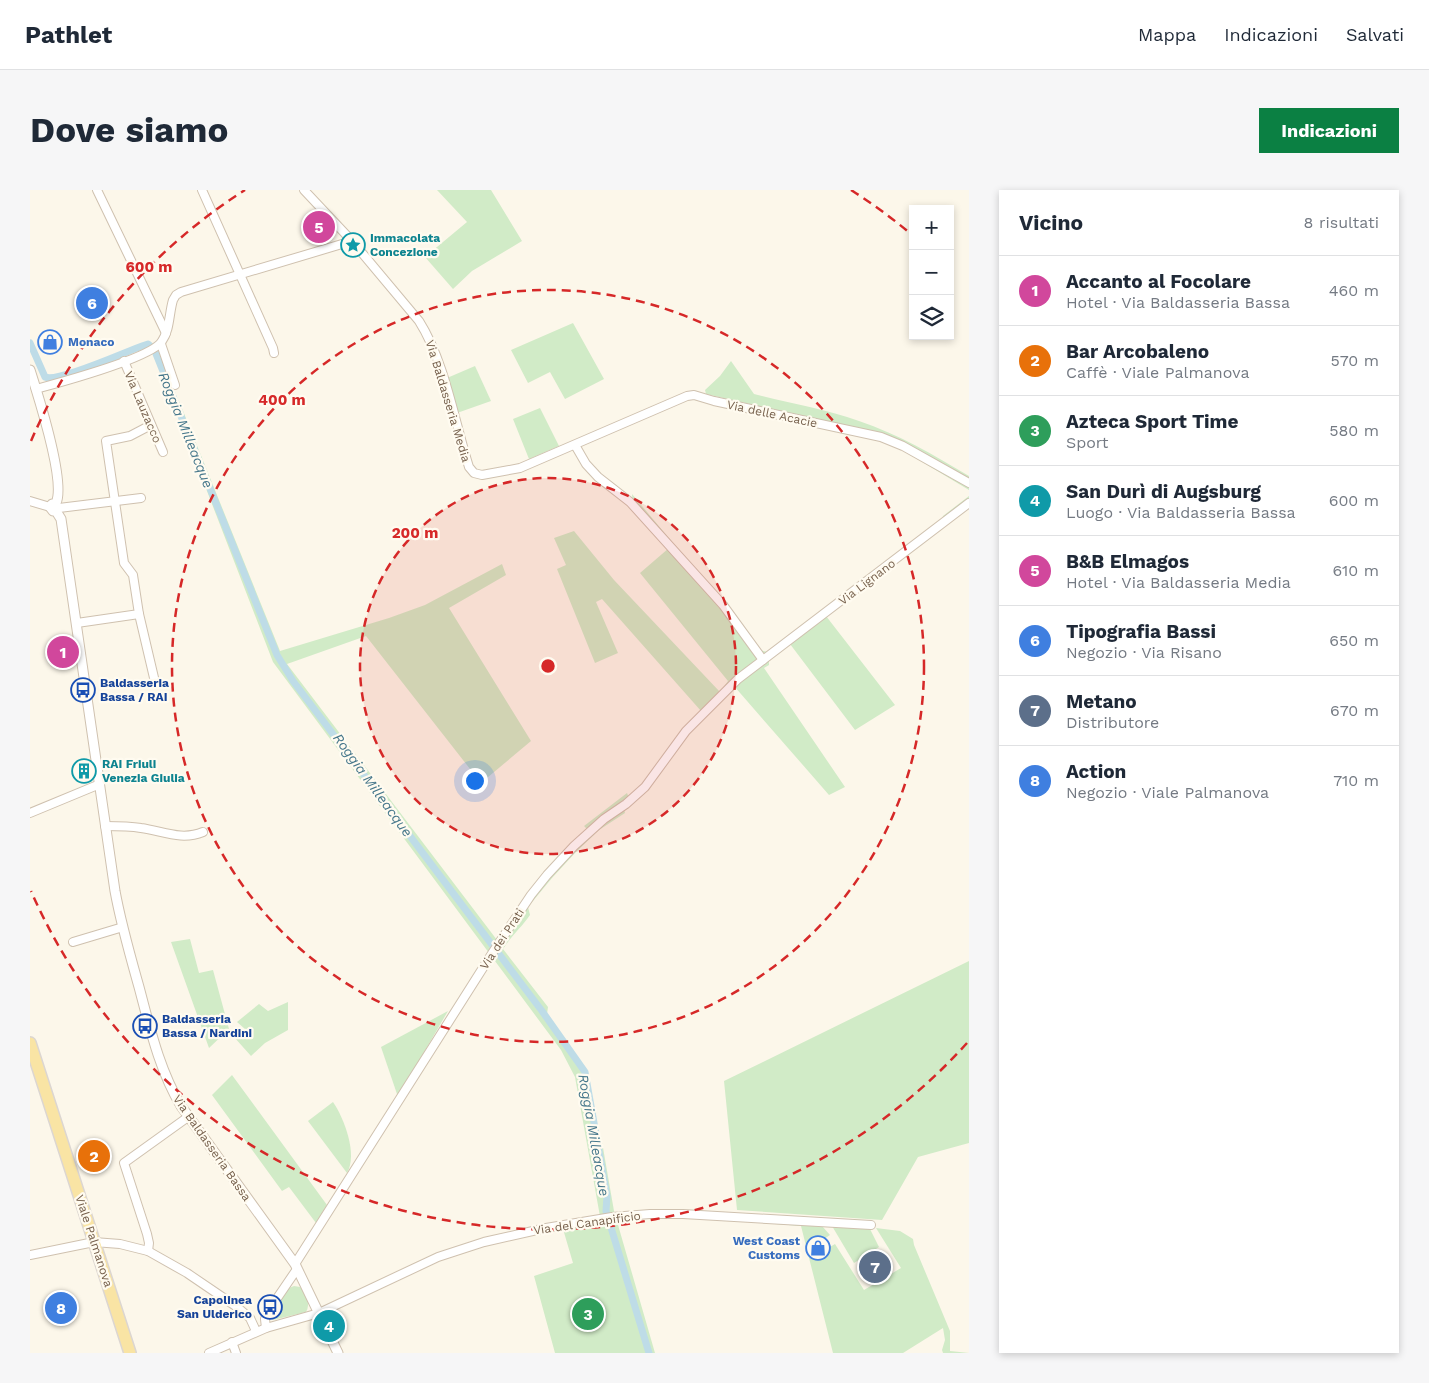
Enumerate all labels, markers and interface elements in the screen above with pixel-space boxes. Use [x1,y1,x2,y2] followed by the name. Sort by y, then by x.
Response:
[25,21,112,49] text: Pathlet
[1138,24,1196,45] text: Mappa
[1224,24,1318,45] text: Indicazioni
[1346,24,1404,45] text: Salvati
[1259,108,1399,153] button: Indicazioni
[30,109,228,151] text: Dove siamo
[909,205,954,340] map controls
[909,205,954,250] button: +
[303,208,335,246] pin: 5
[1019,210,1083,235] text: Vicino
[1304,213,1379,232] text: 8 risultati
[370,231,440,259] place label: Immacolata Concezione
[340,232,366,258] place icon: Immacolata Concezione
[909,250,954,295] button: −
[126,258,172,276] text: 600 m
[1066,270,1251,293] text: Accanto al Focolare
[1032,281,1038,300] text: 1
[1329,281,1379,300] text: 460 m
[76,284,108,322] pin: 6
[1066,293,1290,312] text: Hotel · Via Baldasseria Bassa
[909,295,954,340] button: layers
[37,329,63,355] shop icon: Monaco
[68,335,114,349] place label: Monaco
[423,338,473,464] street label: Via Baldasseria Media
[1066,340,1209,363] text: Bar Arcobaleno
[1030,351,1040,370] text: 2
[1330,351,1379,370] text: 570 m
[1066,363,1249,382] text: Caffè · Viale Palmanova
[122,369,164,445] street label: Via Lauzacco
[155,370,217,490] water label: Roggia Milleacque
[258,391,306,409] text: 400 m
[726,398,819,430] street label: Via delle Acacie
[1066,410,1238,433] text: Azteca Sport Time
[1030,421,1040,440] text: 3
[1329,421,1379,440] text: 580 m
[1066,433,1109,452] text: Sport
[1066,480,1261,503] text: San Durì di Augsburg
[1030,491,1040,510] text: 4
[1329,491,1379,510] text: 600 m
[1066,503,1296,522] text: Luogo · Via Baldasseria Bassa
[392,524,438,542] text: 200 m
[1066,550,1189,573] text: B&B Elmagos
[836,556,898,608] street label: Via Lignano
[1030,561,1040,580] text: 5
[1332,561,1379,580] text: 610 m
[1066,573,1291,592] text: Hotel · Via Baldasseria Media
[1066,620,1216,643] text: Tipografia Bassi
[1030,631,1040,650] text: 6
[1329,631,1379,650] text: 650 m
[47,633,79,671] pin: 1
[1066,643,1222,662] text: Negozio · Via Risano
[539,657,557,675] centre of rings
[100,676,169,704] place label: Baldasseria Bassa / RAI
[70,677,96,703] bus stop icon: Baldasseria Bassa / RAI
[1066,690,1137,713] text: Metano
[1030,701,1040,720] text: 7
[1330,701,1379,720] text: 670 m
[1066,713,1159,732] text: Distributore
[330,730,416,840] water label: Roggia Milleacque
[102,757,185,785] place label: RAI Friuli Venezia Giulia
[71,758,97,784] building icon: RAI Friuli Venezia Giulia
[1066,760,1126,783] text: Action
[462,768,488,794] your location
[1030,771,1040,790] text: 8
[1333,771,1379,790] text: 710 m
[1066,783,1269,802] text: Negozio · Viale Palmanova
[477,906,527,972] street label: Via dei Prati
[162,1012,252,1040] place label: Baldasseria Bassa / Nardini
[132,1013,158,1039] bus stop icon: Baldasseria Bassa / Nardini
[575,1073,613,1197] water label: Roggia Milleacque
[170,1092,254,1204] street label: Via Baldasseria Bassa
[78,1137,110,1175] pin: 2
[73,1193,116,1289] street label: Viale Palmanova
[532,1209,642,1237] street label: Via del Canapificio
[733,1234,801,1262] place label: West Coast Customs
[805,1235,831,1261] shop icon: West Coast Customs
[859,1248,891,1286] pin: 7
[45,1289,77,1327] pin: 8
[177,1293,252,1321] place label: Capolinea San Ulderico
[257,1294,283,1320] bus stop icon: Capolinea San Ulderico
[572,1295,604,1333] pin: 3
[313,1307,345,1345] pin: 4

